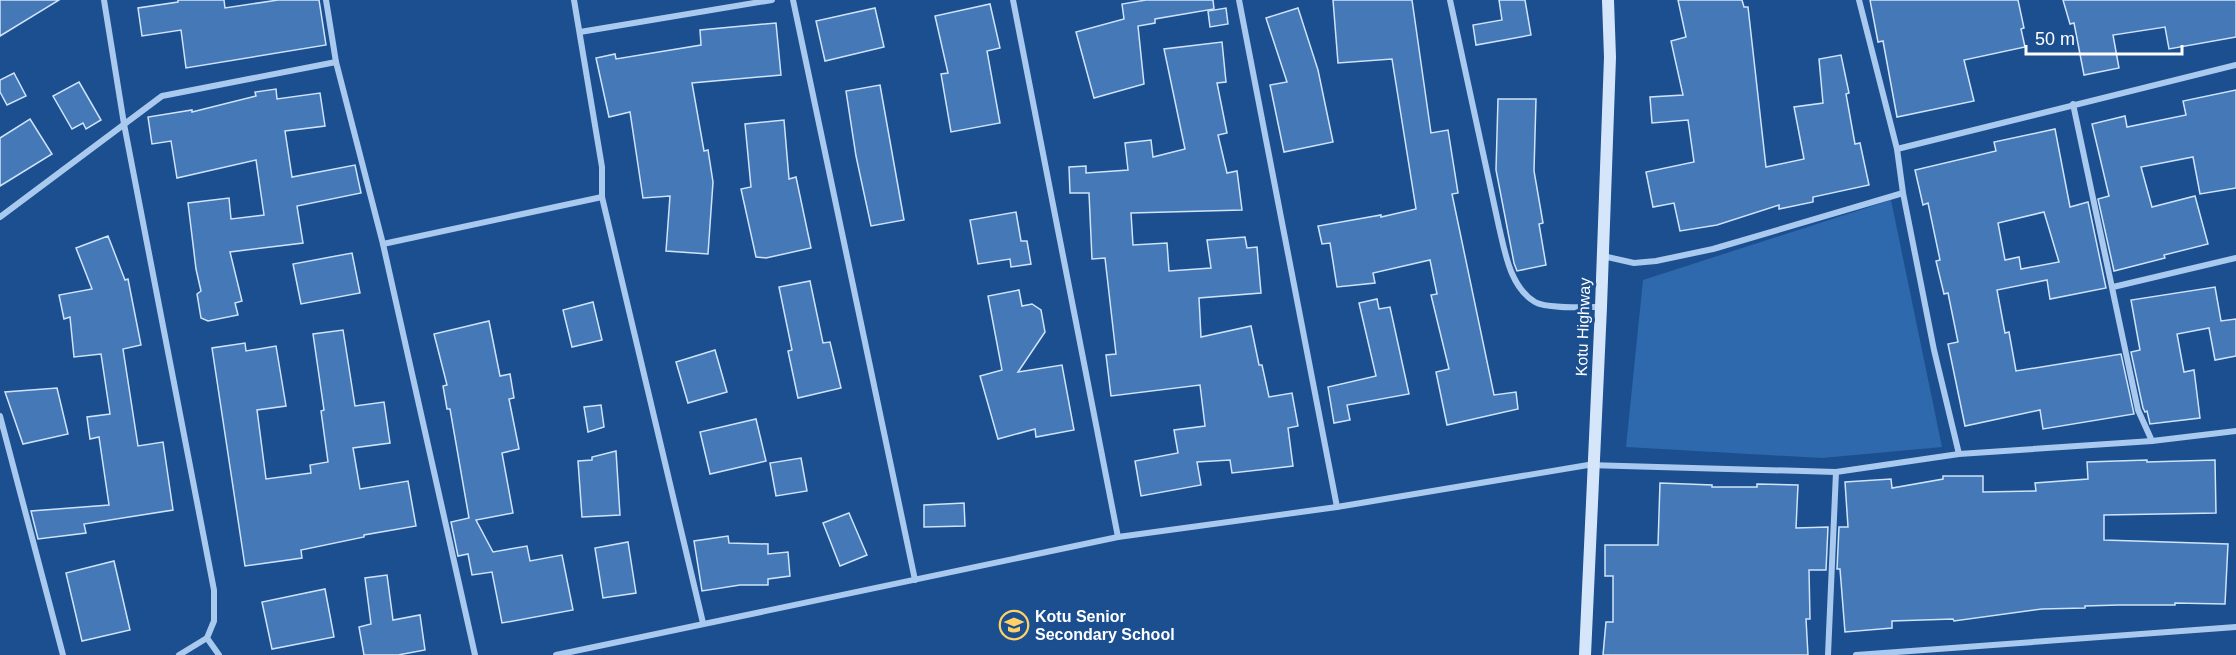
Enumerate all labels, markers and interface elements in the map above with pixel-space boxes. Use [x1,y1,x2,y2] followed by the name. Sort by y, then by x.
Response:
[2026,18,2182,56] scale bar
[2035,29,2075,49] text: 50 m
[1573,277,1593,377] street label: Kotu Highway
[1035,608,1175,643] place label: Kotu Senior Secondary School
[998,609,1030,641] school or university icon: Kotu Senior Secondary School

